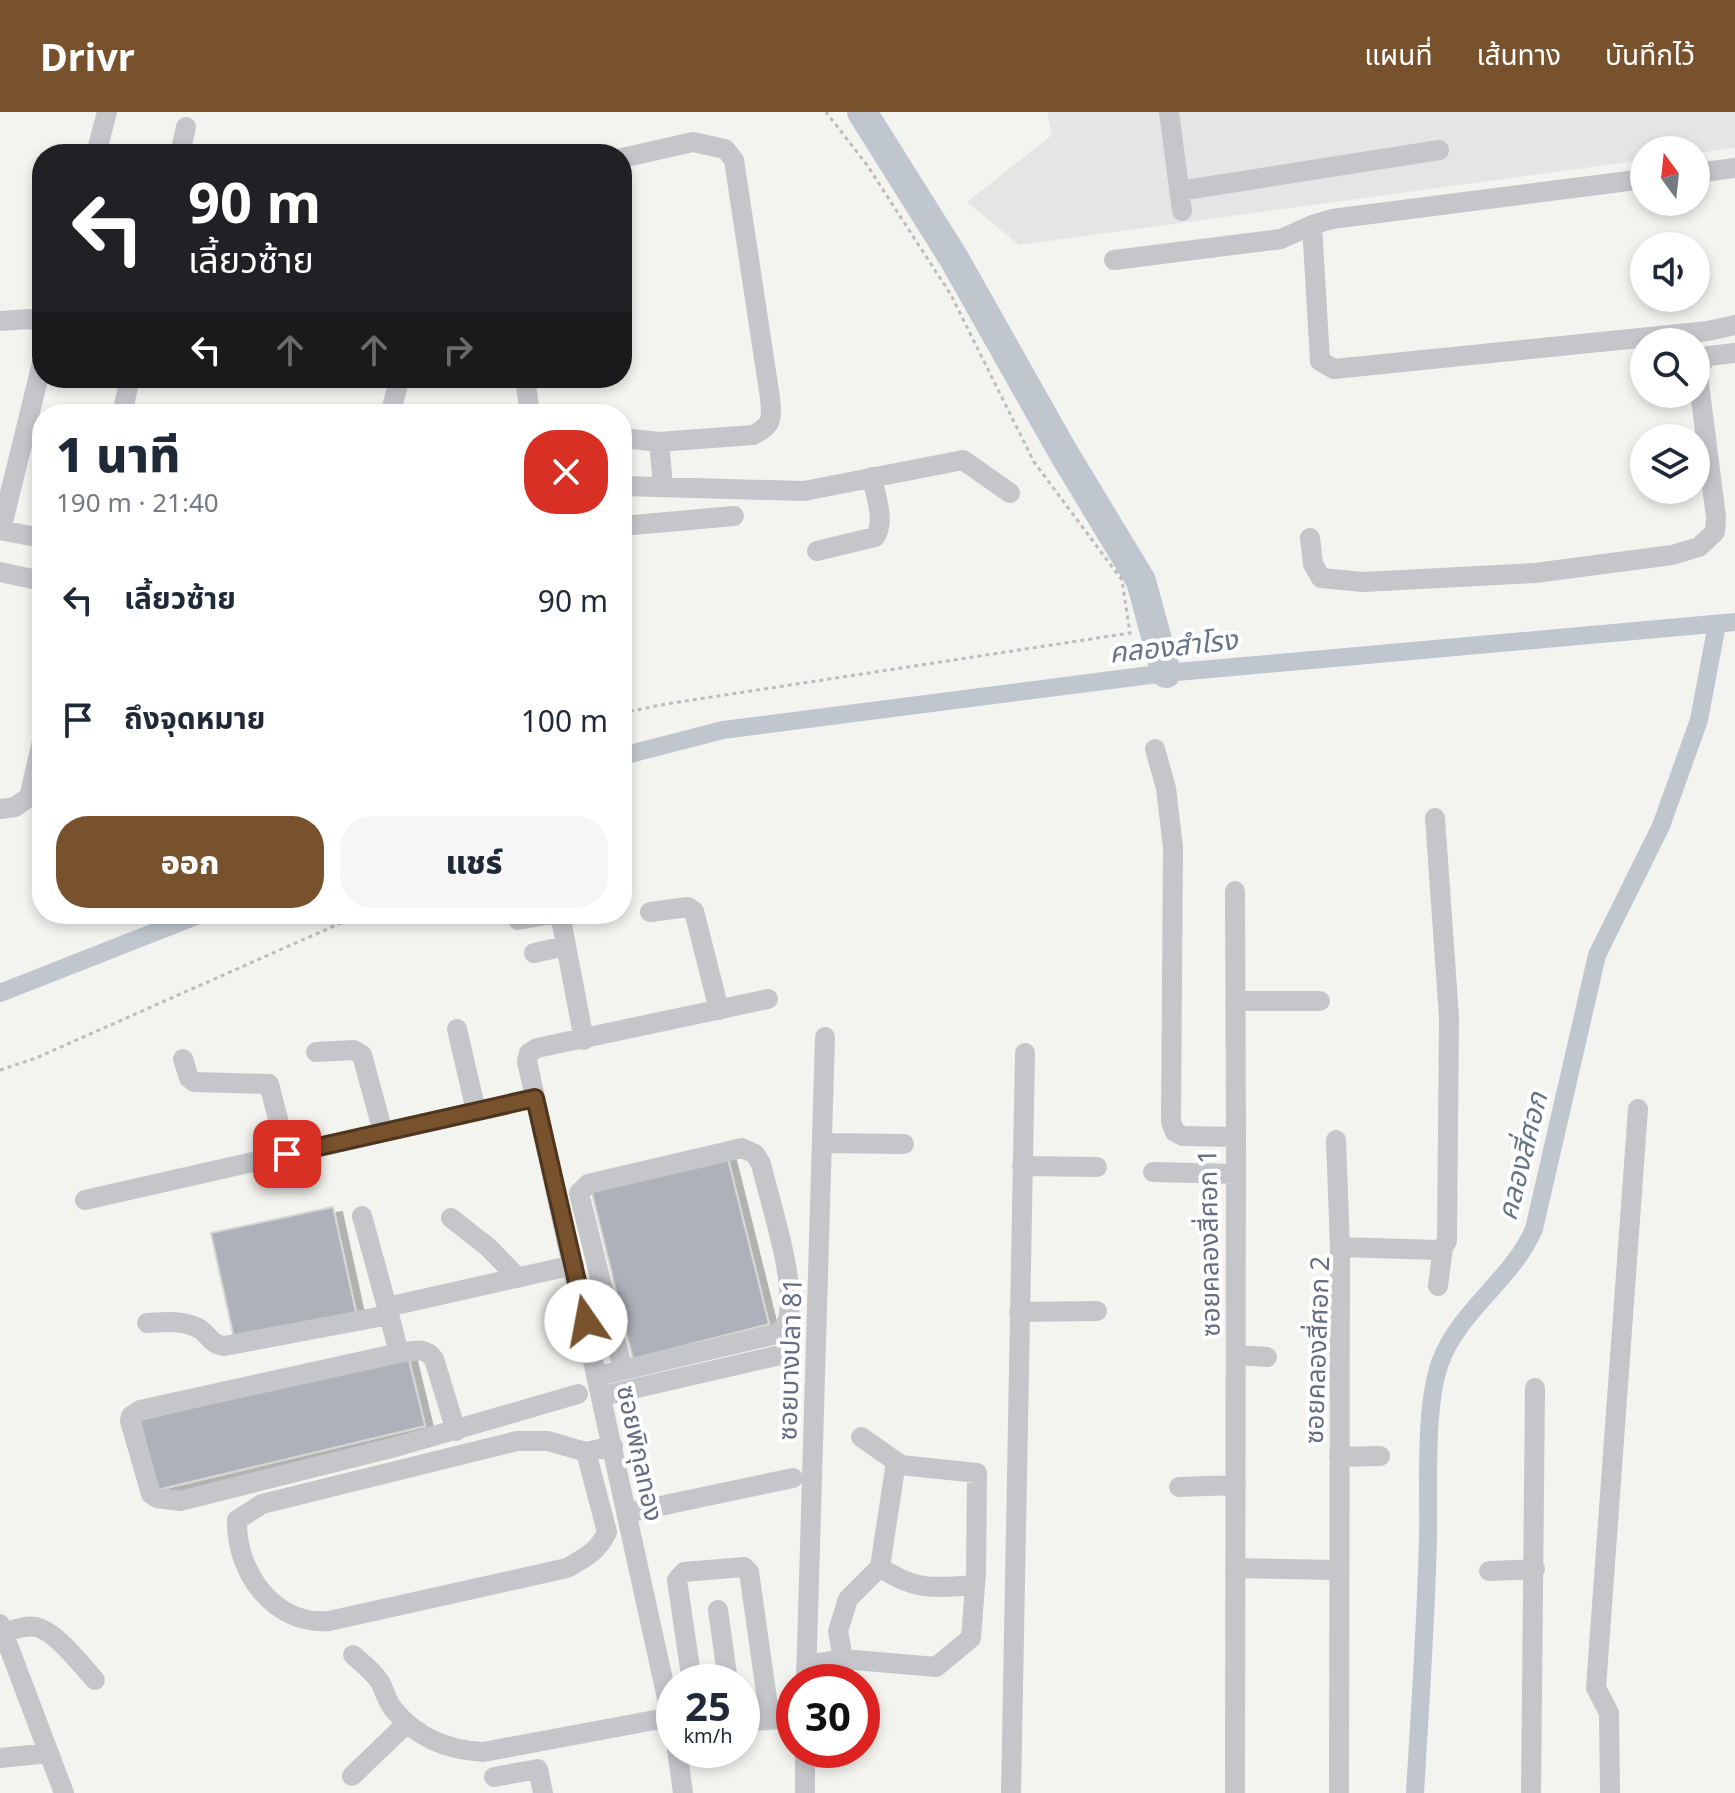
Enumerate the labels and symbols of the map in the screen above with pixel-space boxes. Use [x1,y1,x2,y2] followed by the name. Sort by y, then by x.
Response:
[1630,136,1710,216] north arrow
[1107,619,1241,671] water label: คลองสำโรง
[1487,1087,1556,1224] water label: คลองสี่ศอก
[253,1120,321,1188] pin
[1188,1149,1228,1337] street label: ซอยคลองสี่ศอก 1
[1295,1255,1337,1445] street label: ซอยคลองสี่ศอก 2
[768,1277,810,1441] street label: ซอยบางปลา 81
[544,1279,628,1363] position arrow
[609,1382,673,1524] street label: ซอยพิกุลทอง
[776,1664,880,1768] speed limit sign: 30

